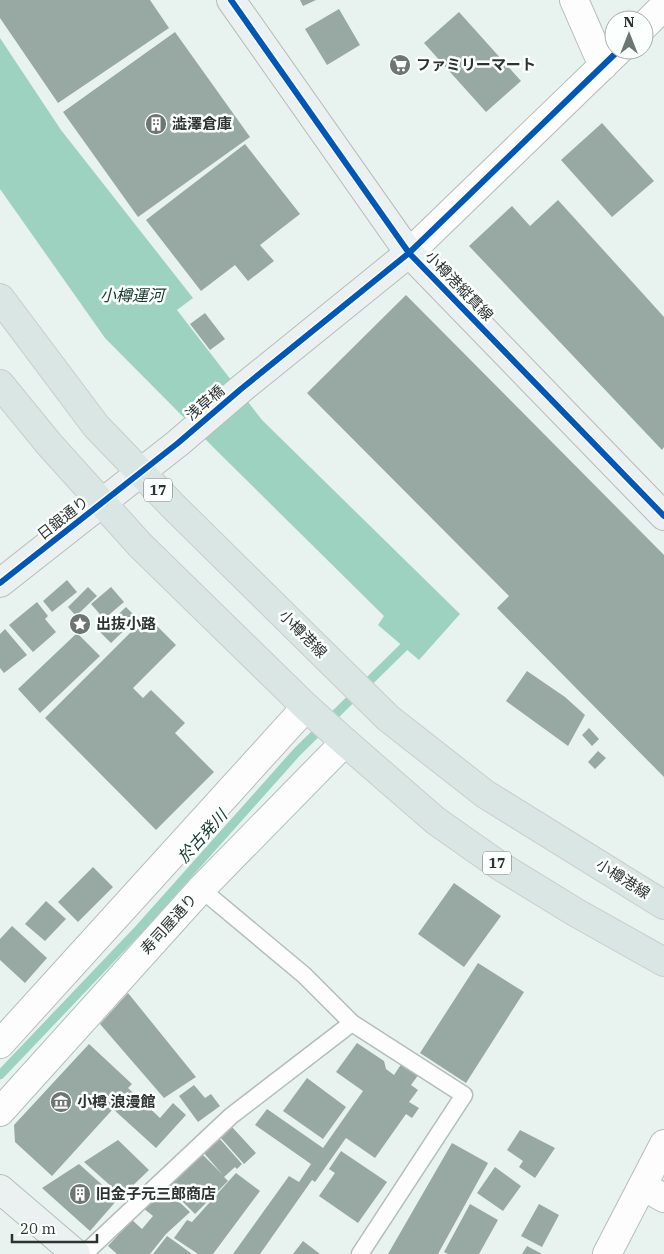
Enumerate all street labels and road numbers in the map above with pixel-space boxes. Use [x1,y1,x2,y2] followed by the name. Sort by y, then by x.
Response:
[421,247,497,325] street label: 小樽港縦貫線
[181,381,228,424] street label: 浅草橋
[144,478,172,502] road number: 17
[33,492,92,544] street label: 日銀通り
[275,606,331,662] street label: 小樽港線
[483,851,511,874] road number: 17
[593,855,654,903] street label: 小樽港線
[136,889,201,958] street label: 寿司屋通り

